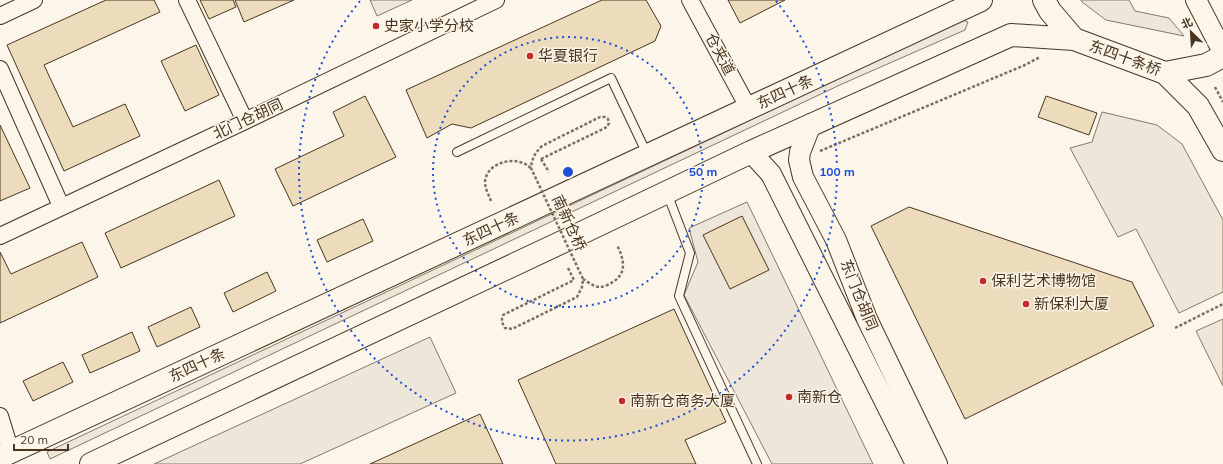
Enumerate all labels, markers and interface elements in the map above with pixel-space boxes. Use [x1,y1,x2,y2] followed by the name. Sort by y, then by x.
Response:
[1171,12,1211,52] north arrow
[1179,14,1195,32] text: 北
[384,16,474,35] place label: 史家小学分校
[371,21,381,31] marker: 史家小学分校
[701,29,739,78] street label: 仓夹道
[1087,36,1164,79] street label: 东四十条桥
[538,46,598,65] place label: 华夏银行
[525,51,535,61] marker: 华夏银行
[754,70,816,113] street label: 东四十条
[210,94,286,143] street label: 北门仓胡同
[689,164,717,179] text: 50 m
[819,164,855,179] text: 100 m
[561,165,575,179] centre of rings
[548,192,591,254] street label: 南新仓桥
[460,207,522,250] street label: 东四十条
[837,256,882,333] street label: 东门仓胡同
[991,271,1096,290] place label: 保利艺术博物馆
[978,276,988,286] marker: 保利艺术博物馆
[1034,294,1109,313] place label: 新保利大厦
[1021,299,1031,309] marker: 新保利大厦
[166,343,228,386] street label: 东四十条
[797,387,842,406] place label: 南新仓
[630,391,735,410] place label: 南新仓商务大厦
[784,392,794,402] marker: 南新仓
[617,396,627,406] marker: 南新仓商务大厦
[14,426,68,452] scale bar
[20,432,48,447] text: 20 m

